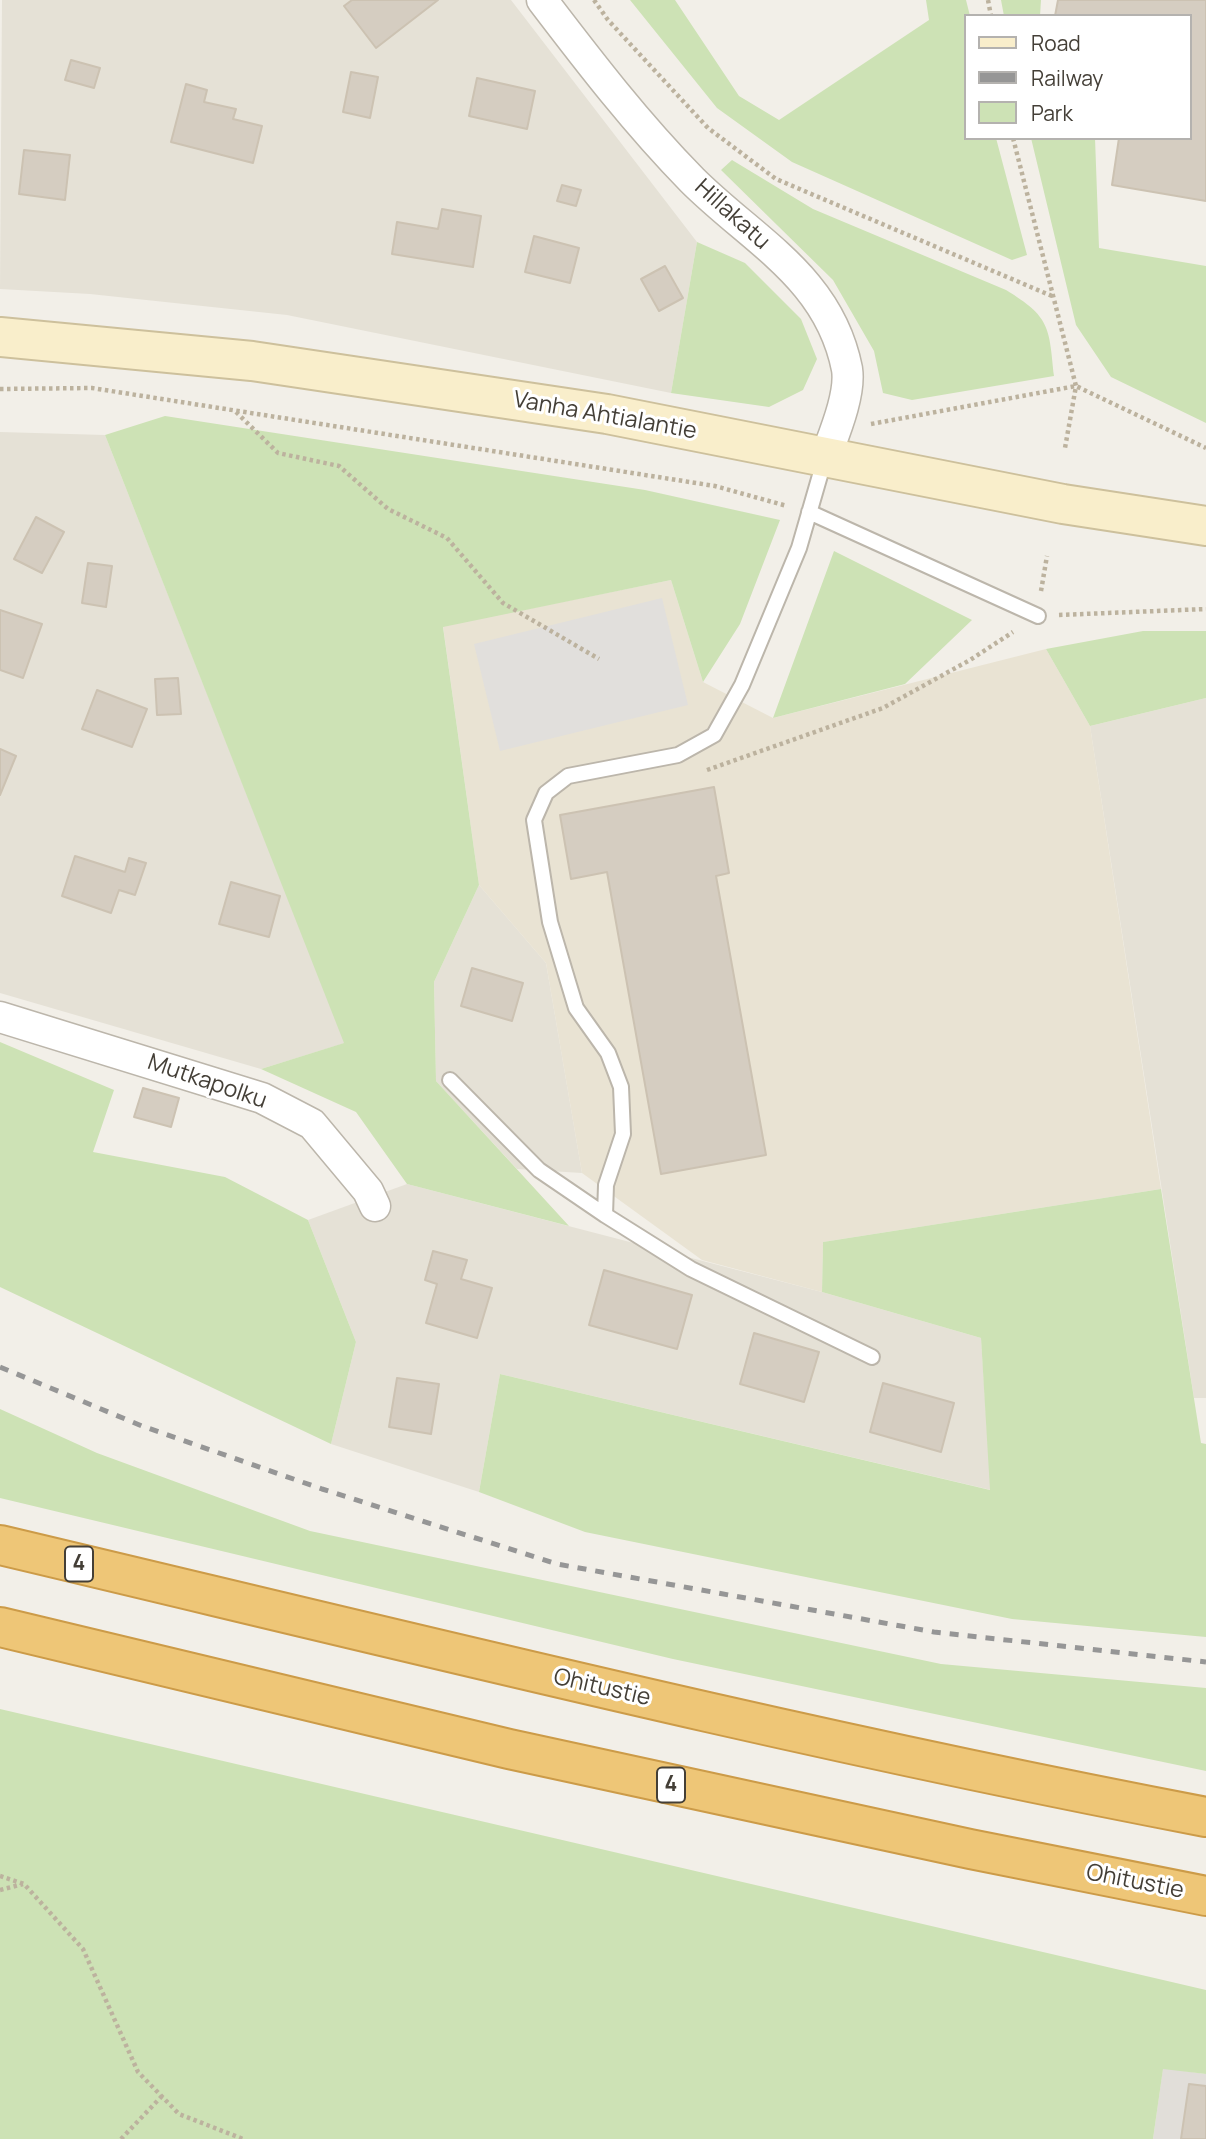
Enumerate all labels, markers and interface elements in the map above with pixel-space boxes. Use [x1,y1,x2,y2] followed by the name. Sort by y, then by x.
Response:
[964,14,1192,140] legend
[1031,29,1081,57] text: Road
[1031,64,1103,92] text: Railway
[1031,99,1073,127] text: Park
[689,174,775,256] street label: Hillakatu
[511,386,699,446] street label: Vanha Ahtialantie
[144,1049,270,1115] street label: Mutkapolku
[65,1546,93,1582] road number: 4
[551,1663,653,1713] street label: Ohitustie
[657,1768,685,1802] road number: 4
[1084,1859,1186,1905] street label: Ohitustie

